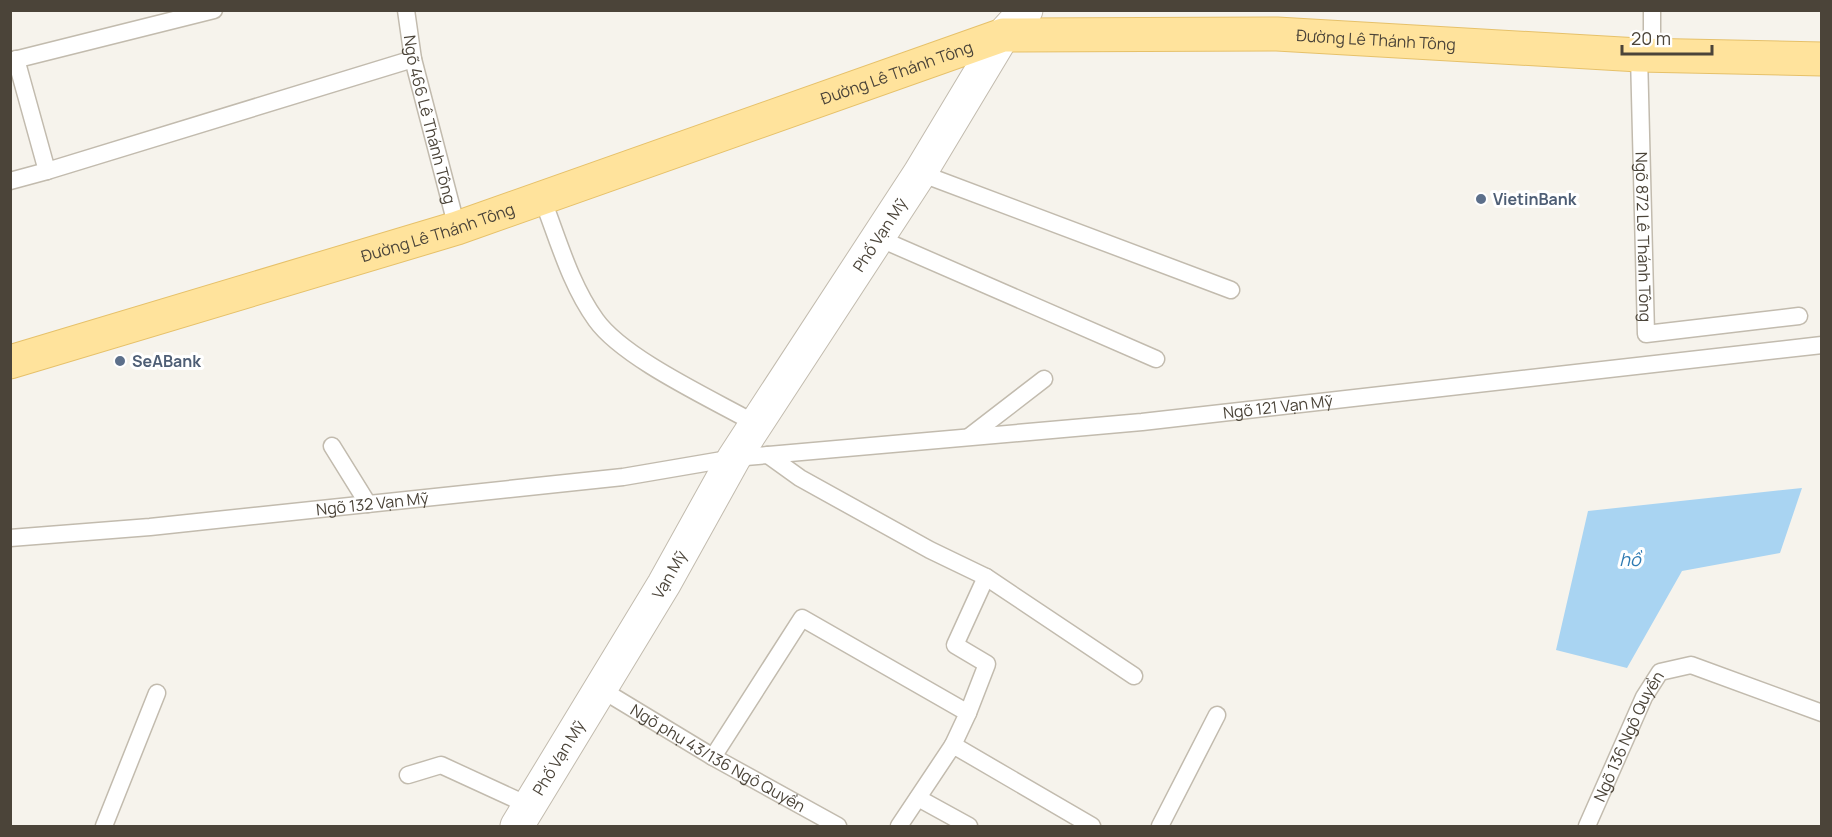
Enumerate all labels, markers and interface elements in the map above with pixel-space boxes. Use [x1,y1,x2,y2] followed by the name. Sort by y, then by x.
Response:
[1622,18,1712,56] scale bar
[1296,24,1456,55] street label: Đường Lê Thánh Tông
[1631,26,1671,50] text: 20 m
[399,34,461,206] street label: Ngõ 466 Lê Thánh Tông
[818,36,976,110] street label: Đường Lê Thánh Tông
[1630,151,1657,322] street label: Ngõ 872 Lê Thánh Tông
[1493,188,1577,210] place label: VietinBank
[1474,192,1488,206] marker: VietinBank
[848,193,912,276] street label: Phố Vạn Mỹ
[358,198,517,267] street label: Đường Lê Thánh Tông
[132,350,201,372] place label: SeABank
[113,354,127,368] marker: SeABank
[1222,389,1334,424] street label: Ngõ 121 Vạn Mỹ
[315,487,430,520] street label: Ngõ 132 Vạn Mỹ
[647,546,692,603] street label: Vạn Mỹ
[1619,547,1643,571] water label: hồ
[1588,667,1669,805] street label: Ngõ 136 Ngô Quyền
[626,699,809,817] street label: Ngõ phụ 43/136 Ngô Quyền
[527,715,590,799] street label: Phố Vạn Mỹ

